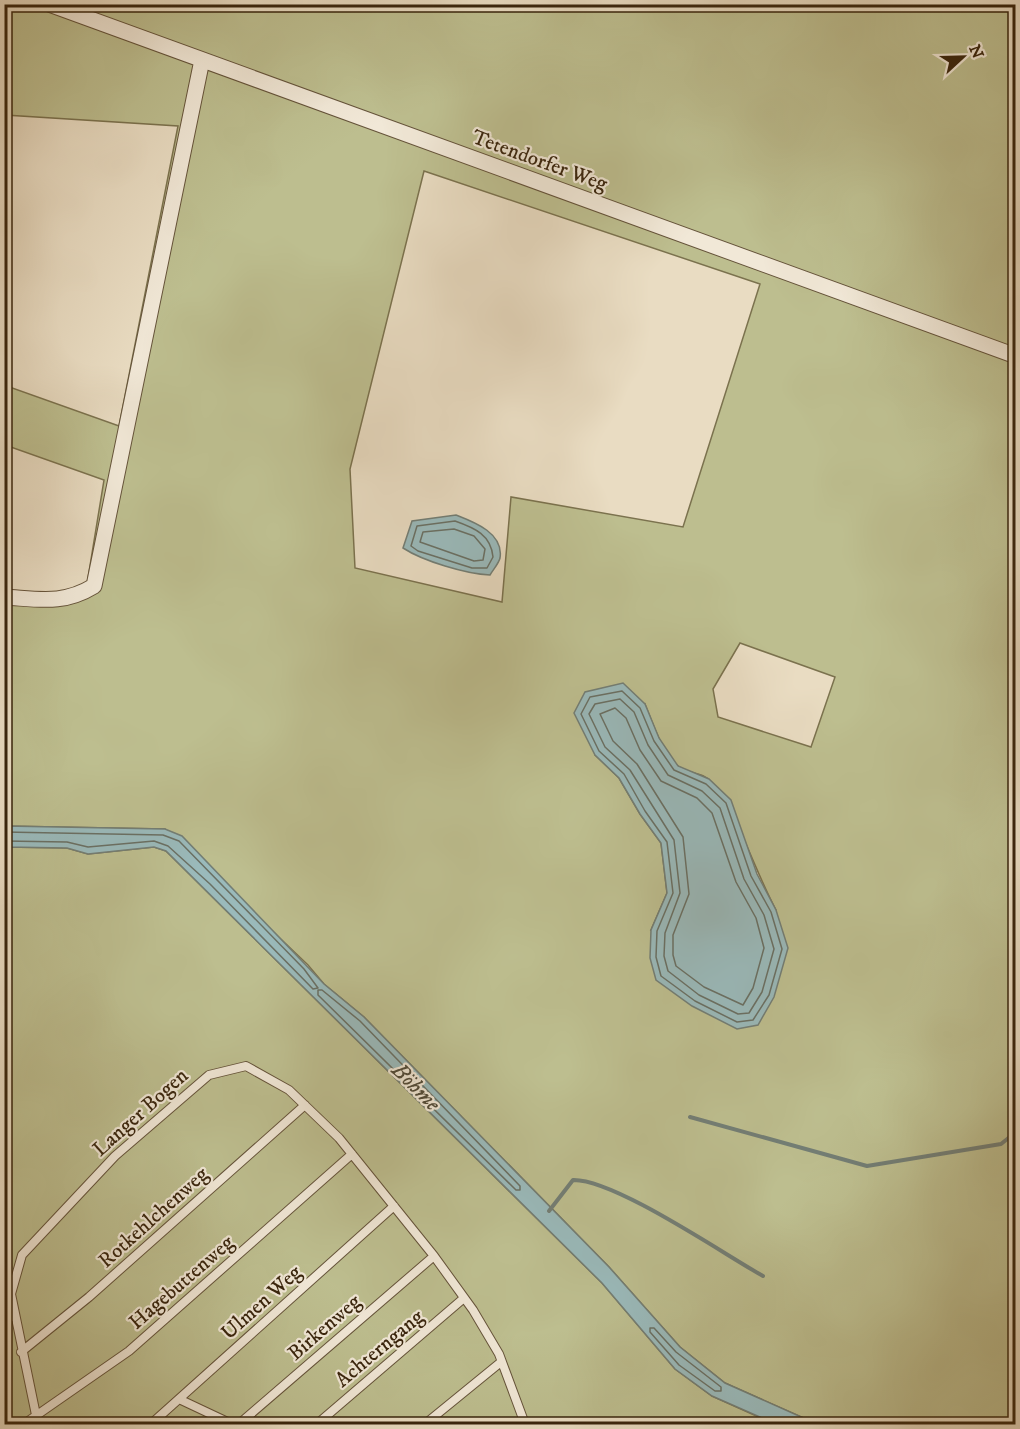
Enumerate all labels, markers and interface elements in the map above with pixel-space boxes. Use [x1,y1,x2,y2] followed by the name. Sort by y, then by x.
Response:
[933,27,993,87] north arrow
[964,42,988,62] text: N
[468,124,612,198] street label: Tetendorfer Weg
[385,1057,446,1117] water label: Böhme
[88,1063,194,1162] street label: Langer Bogen
[93,1161,215,1274] street label: Rotkehlchenweg
[124,1230,240,1335] street label: Hagebuttenweg
[216,1259,308,1346] street label: Ulmen Weg
[283,1288,367,1367] street label: Birkenweg
[330,1304,430,1393] street label: Achterngang

